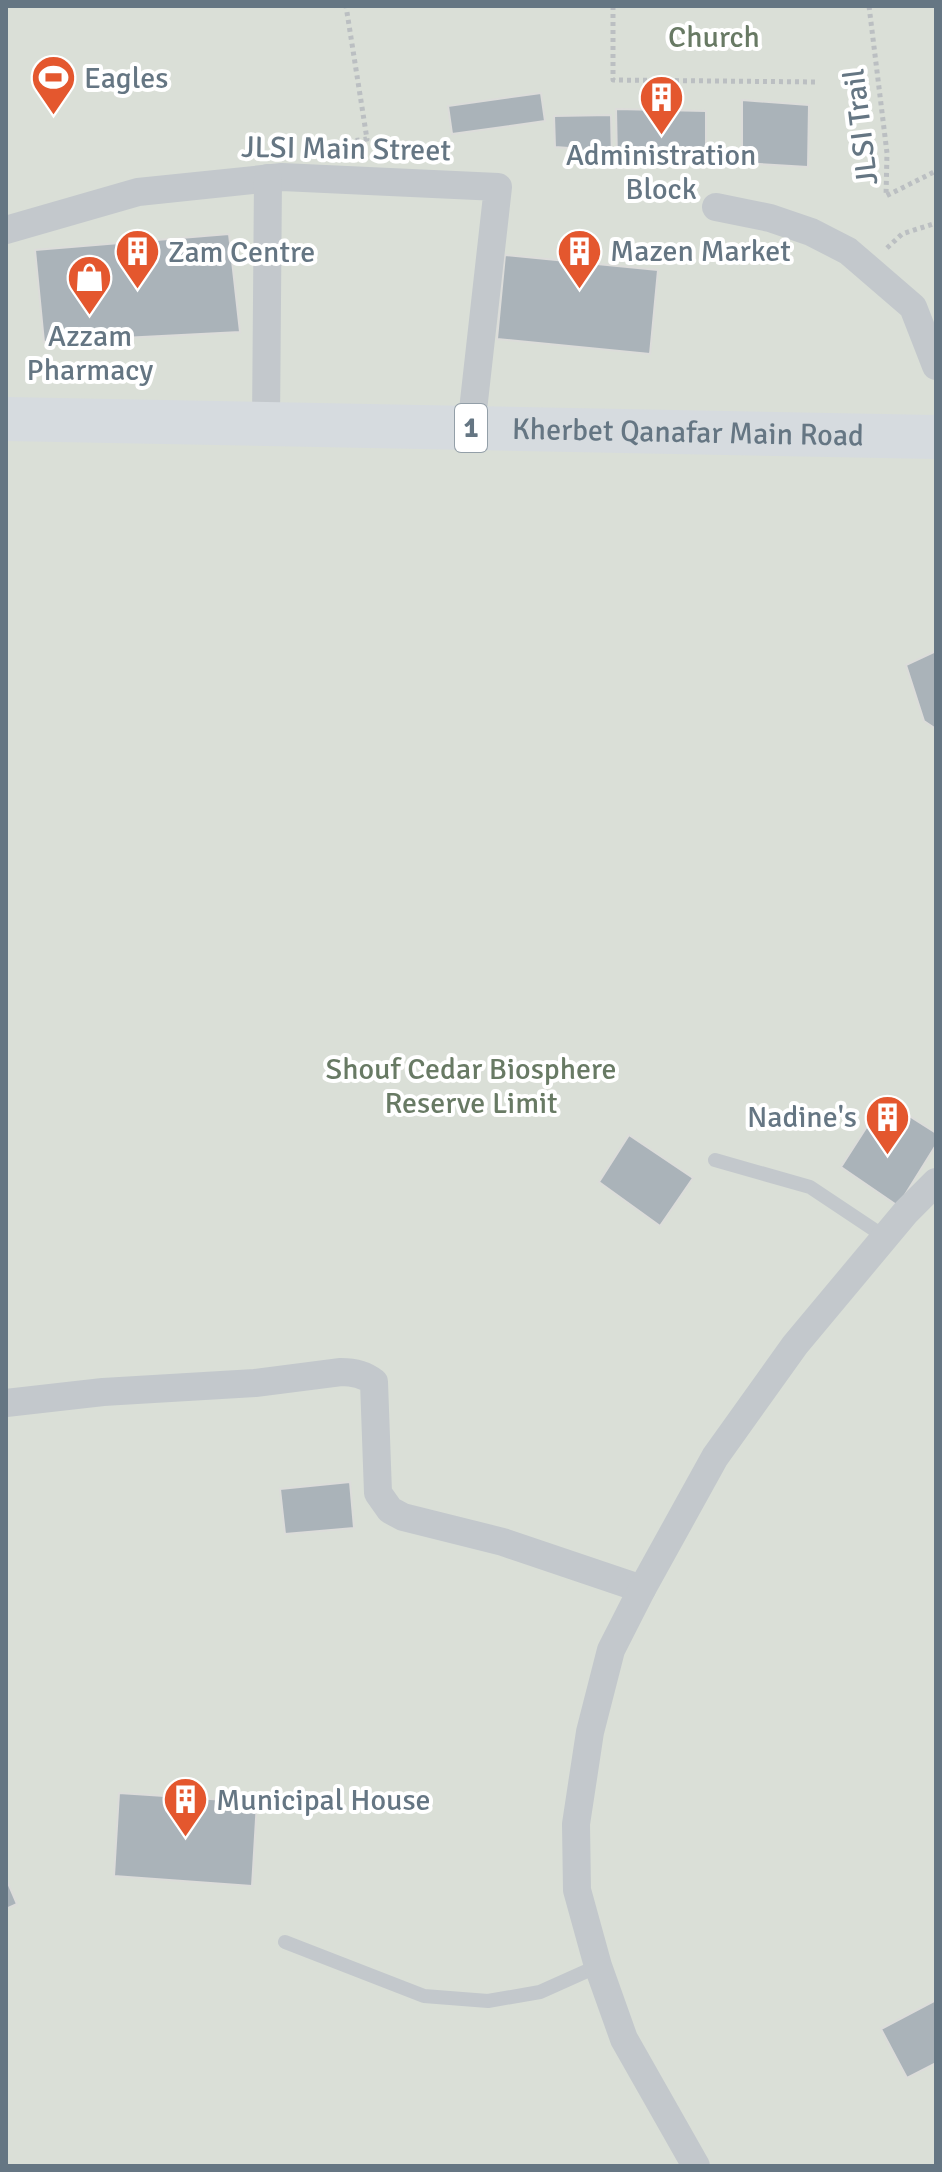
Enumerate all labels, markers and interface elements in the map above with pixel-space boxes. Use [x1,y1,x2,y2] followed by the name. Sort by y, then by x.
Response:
[668,19,760,56] park label: Church
[29,54,77,117] sports icon: Eagles
[84,60,168,97] place label: Eagles
[835,67,887,187] street label: JLSI Trail
[637,73,685,136] building icon: Administration Block
[241,129,451,169] street label: JLSI Main Street
[566,137,756,208] place label: Administration Block
[555,227,603,290] building icon: Mazen Market
[113,228,161,291] building icon: Zam Centre
[610,233,791,270] place label: Mazen Market
[168,234,315,271] place label: Zam Centre
[66,254,114,317] shop icon: Azzam Pharmacy
[27,318,153,389] place label: Azzam Pharmacy
[455,404,487,452] road number: 1
[512,410,864,454] street label: Kherbet Qanafar Main Road
[325,1051,617,1122] park label: Shouf Cedar Biosphere Reserve Limit
[864,1093,912,1156] building icon: Nadine's
[747,1099,857,1136] place label: Nadine's
[161,1776,209,1839] building icon: Municipal House
[216,1782,431,1819] place label: Municipal House

